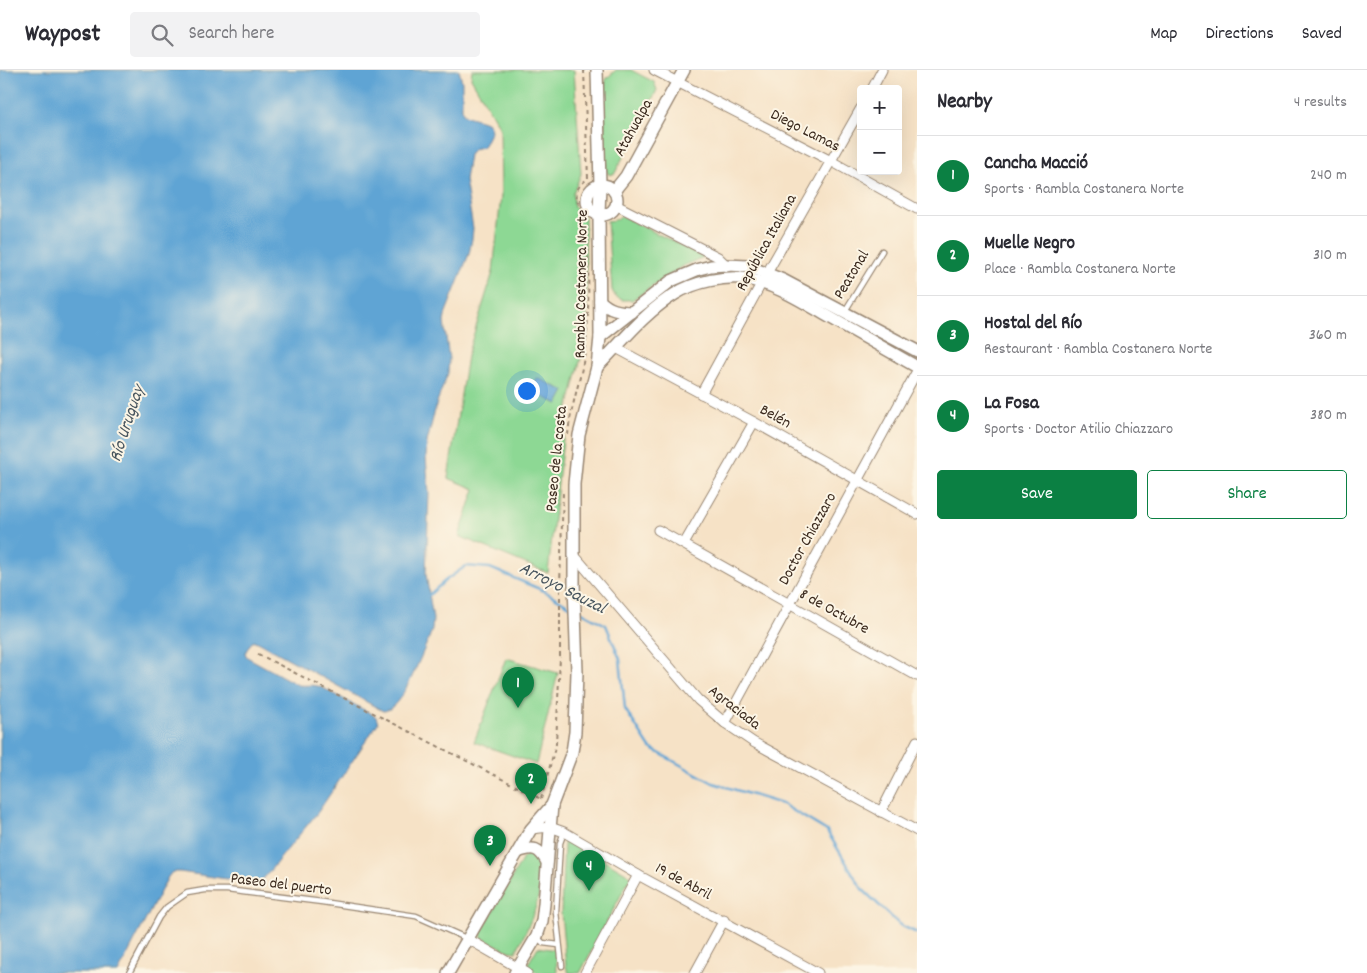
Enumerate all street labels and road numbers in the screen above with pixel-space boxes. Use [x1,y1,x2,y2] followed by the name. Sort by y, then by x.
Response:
[609,95,659,161] street label: Atahualpa
[766,104,844,158] street label: Diego Lamas
[731,190,803,296] street label: República Italiana
[569,209,595,359] street label: Rambla Costanera Norte
[828,246,876,304] street label: Peatonal
[755,399,795,435] street label: Belén
[540,404,574,513] street label: Paseo de la costa
[773,488,843,590] street label: Doctor Chiazzaro
[795,583,873,641] street label: 8 de Octubre
[703,680,766,736] street label: Agraciada
[651,858,716,907] street label: 19 de Abril
[229,867,333,903] street label: Paseo del puerto

